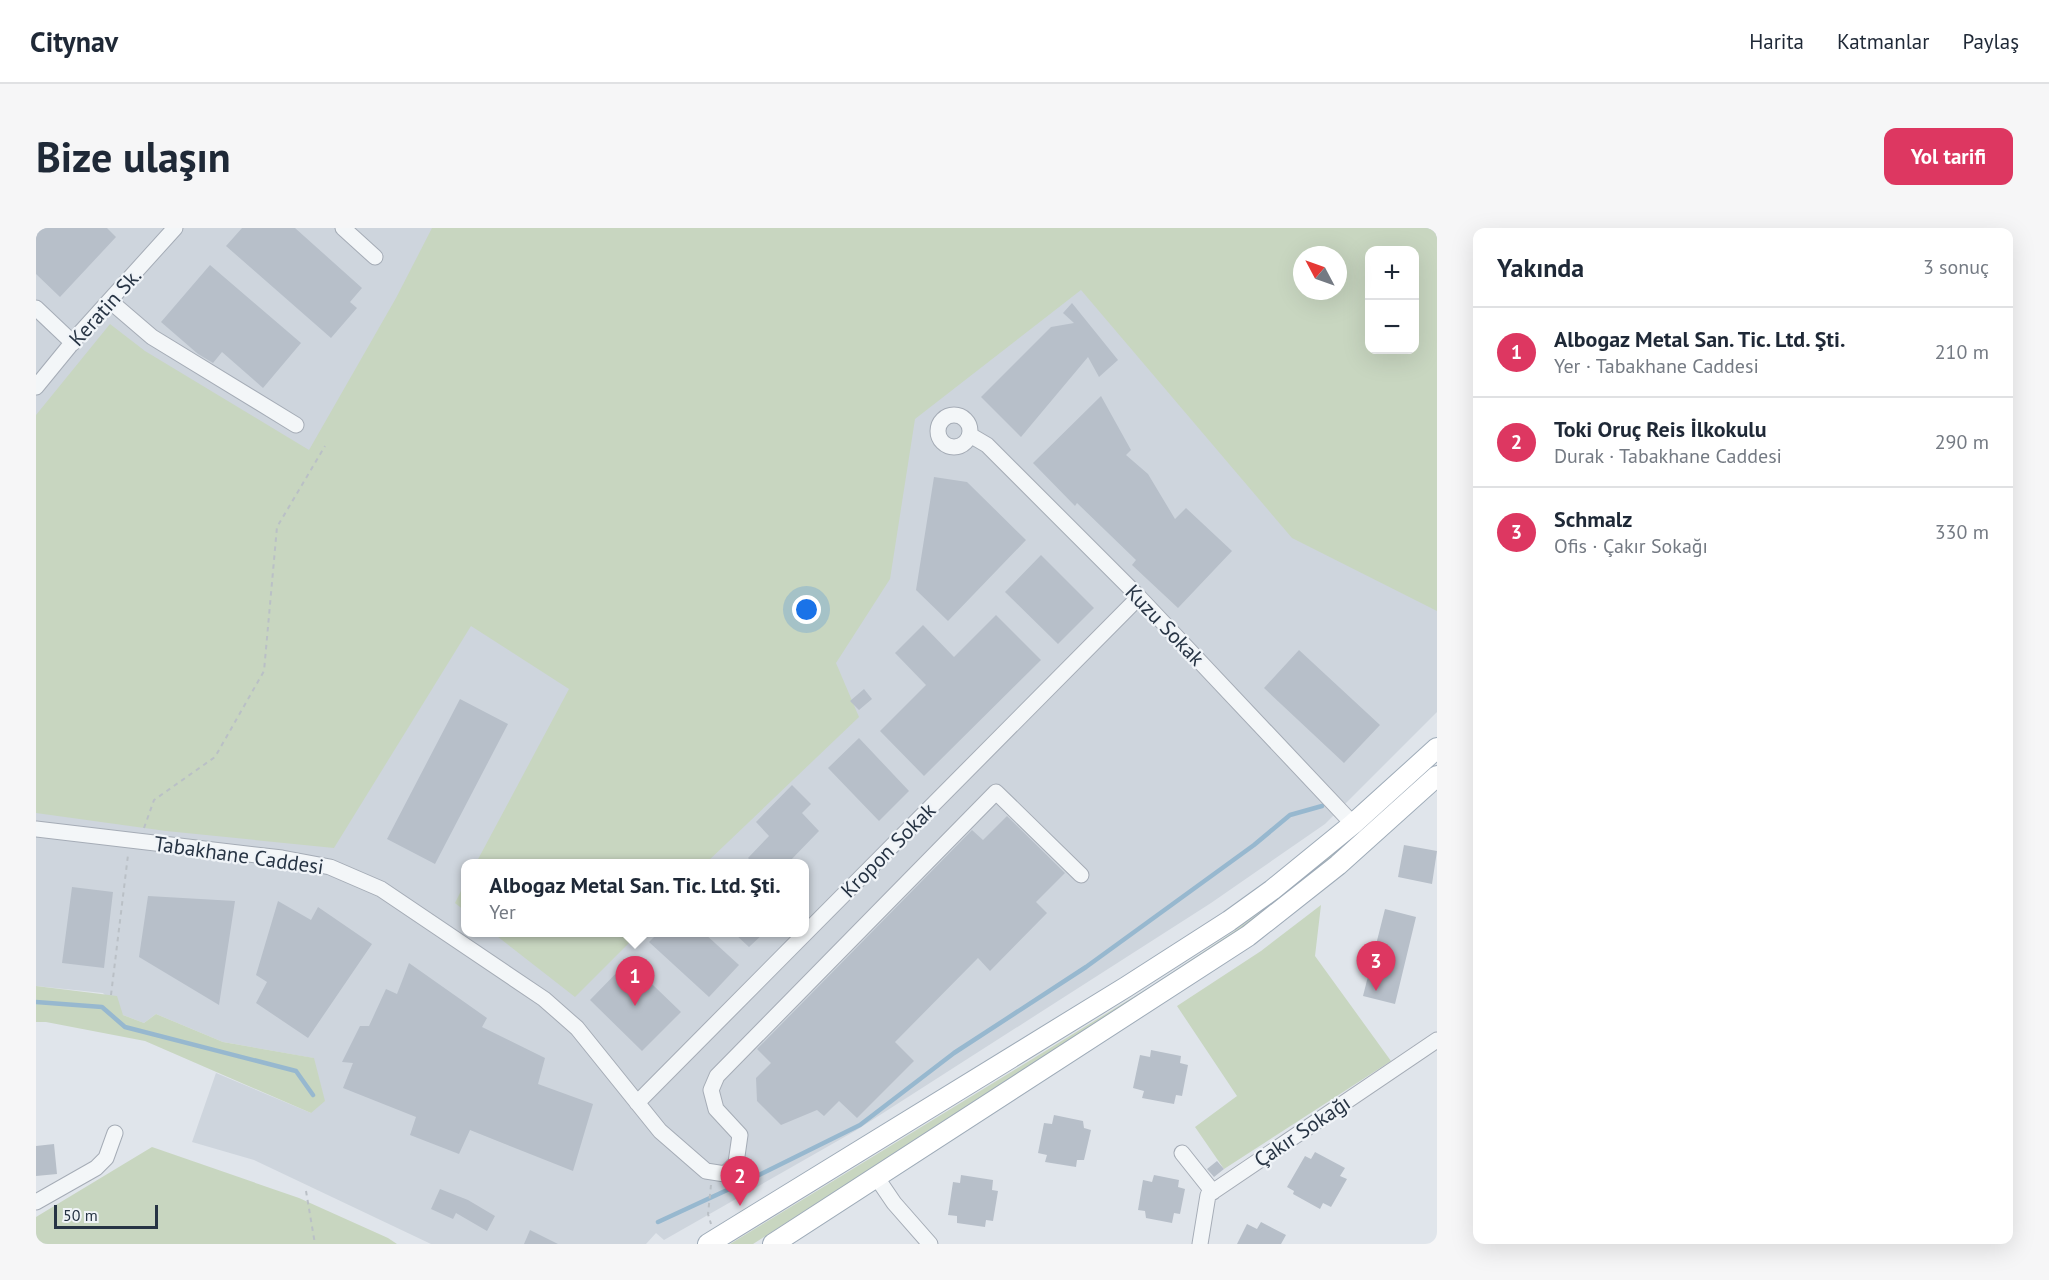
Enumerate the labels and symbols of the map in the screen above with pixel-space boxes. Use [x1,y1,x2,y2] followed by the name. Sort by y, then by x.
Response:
[1293,246,1347,300] north arrow
[63,262,147,352] street label: Keratin Sk.
[1120,579,1210,671] street label: Kuzu Sokak
[792,595,821,624] your location
[835,797,941,903] street label: Kropon Sokak
[152,830,326,880] street label: Tabakhane Caddesi
[1356,942,1396,991] pin: 3
[616,956,654,1006] pin: 1
[1249,1089,1355,1173] street label: Çakır Sokağı
[720,1156,760,1206] pin: 2
[54,1202,158,1230] scale bar

